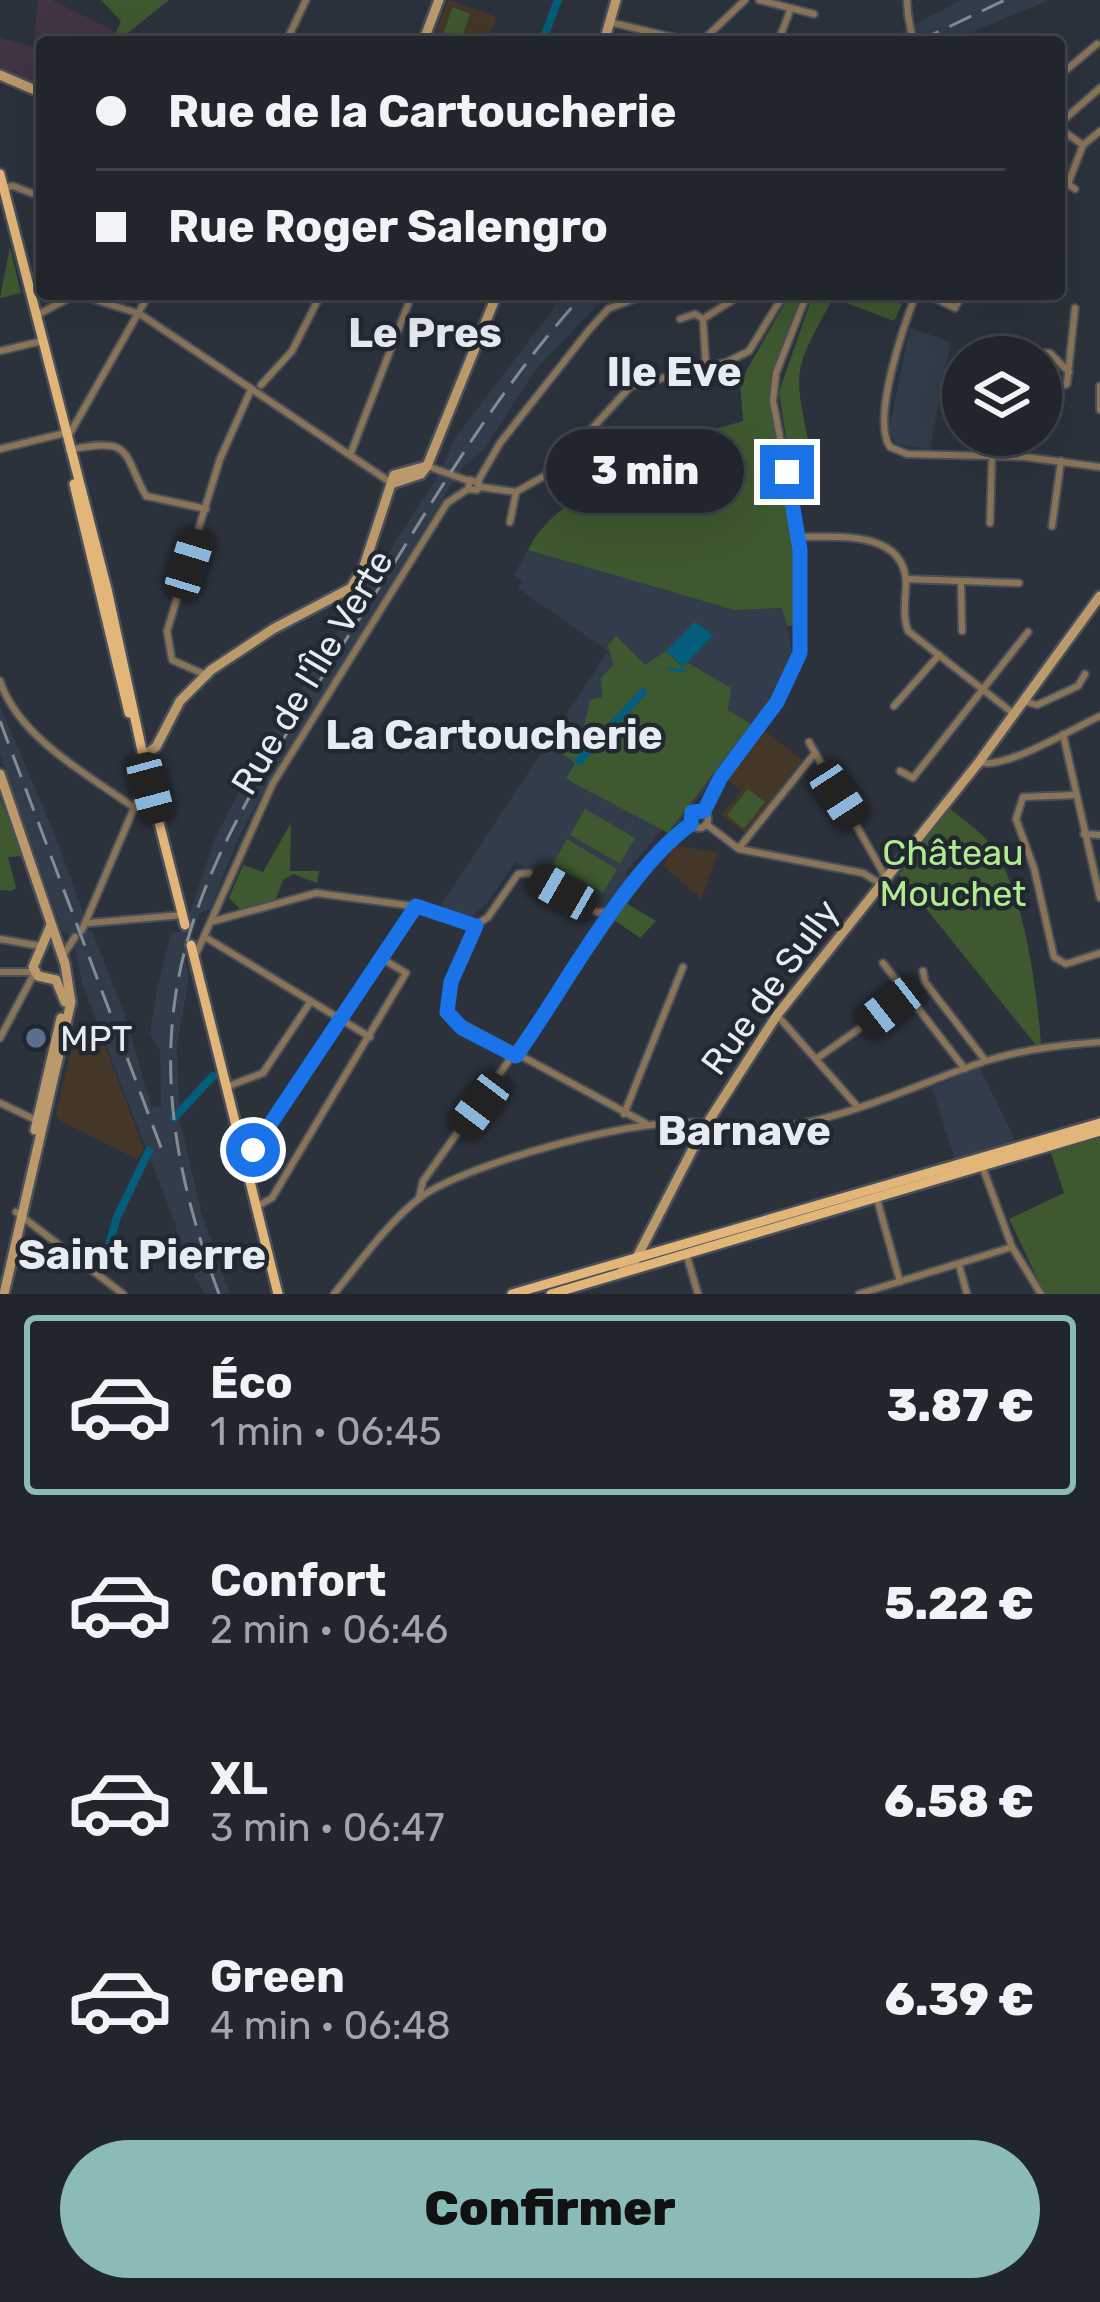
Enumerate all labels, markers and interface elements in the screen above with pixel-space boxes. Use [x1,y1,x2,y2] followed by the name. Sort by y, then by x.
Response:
[168,85,676,138] text: Rue de la Cartoucherie
[168,200,608,253] text: Rue Roger Salengro
[348,308,502,358] district label: Le Pres
[942,336,1062,456] map controls
[942,336,1062,456] button: layers
[606,347,742,397] district label: Ile Eve
[547,430,745,514] callout: 3 min
[760,445,814,499] route end
[591,448,699,494] text: 3 min
[161,524,217,604] car
[222,542,402,802] street label: Rue de l'Île Verte
[325,710,663,760] district label: La Cartoucherie
[123,749,177,827] car
[803,755,873,835] car
[880,831,1026,915] park label: Château Mouchet
[523,858,603,926] car
[692,891,848,1083] street label: Rue de Sully
[851,971,929,1043] car
[60,1017,133,1060] place label: MPT
[23,1025,49,1051] marker: MPT
[444,1065,516,1145] car
[657,1106,831,1156] district label: Barnave
[226,1123,280,1177] route start
[18,1230,266,1280] district label: Saint Pierre
[66,1351,174,1459] icon: car
[210,1356,293,1409] text: Éco
[887,1379,1034,1432] text: 3.87 €
[210,1409,442,1455] text: 1 min · 06:45
[66,1549,174,1657] icon: car
[210,1554,386,1607] text: Confort
[885,1577,1034,1630] text: 5.22 €
[210,1607,448,1653] text: 2 min · 06:46
[66,1747,174,1855] icon: car
[210,1752,268,1805] text: XL
[884,1775,1034,1828] text: 6.58 €
[210,1805,445,1851] text: 3 min · 06:47
[66,1945,174,2053] icon: car
[210,1950,345,2003] text: Green
[885,1973,1034,2026] text: 6.39 €
[210,2003,451,2049] text: 4 min · 06:48
[60,2140,1040,2278] button: Confirmer

